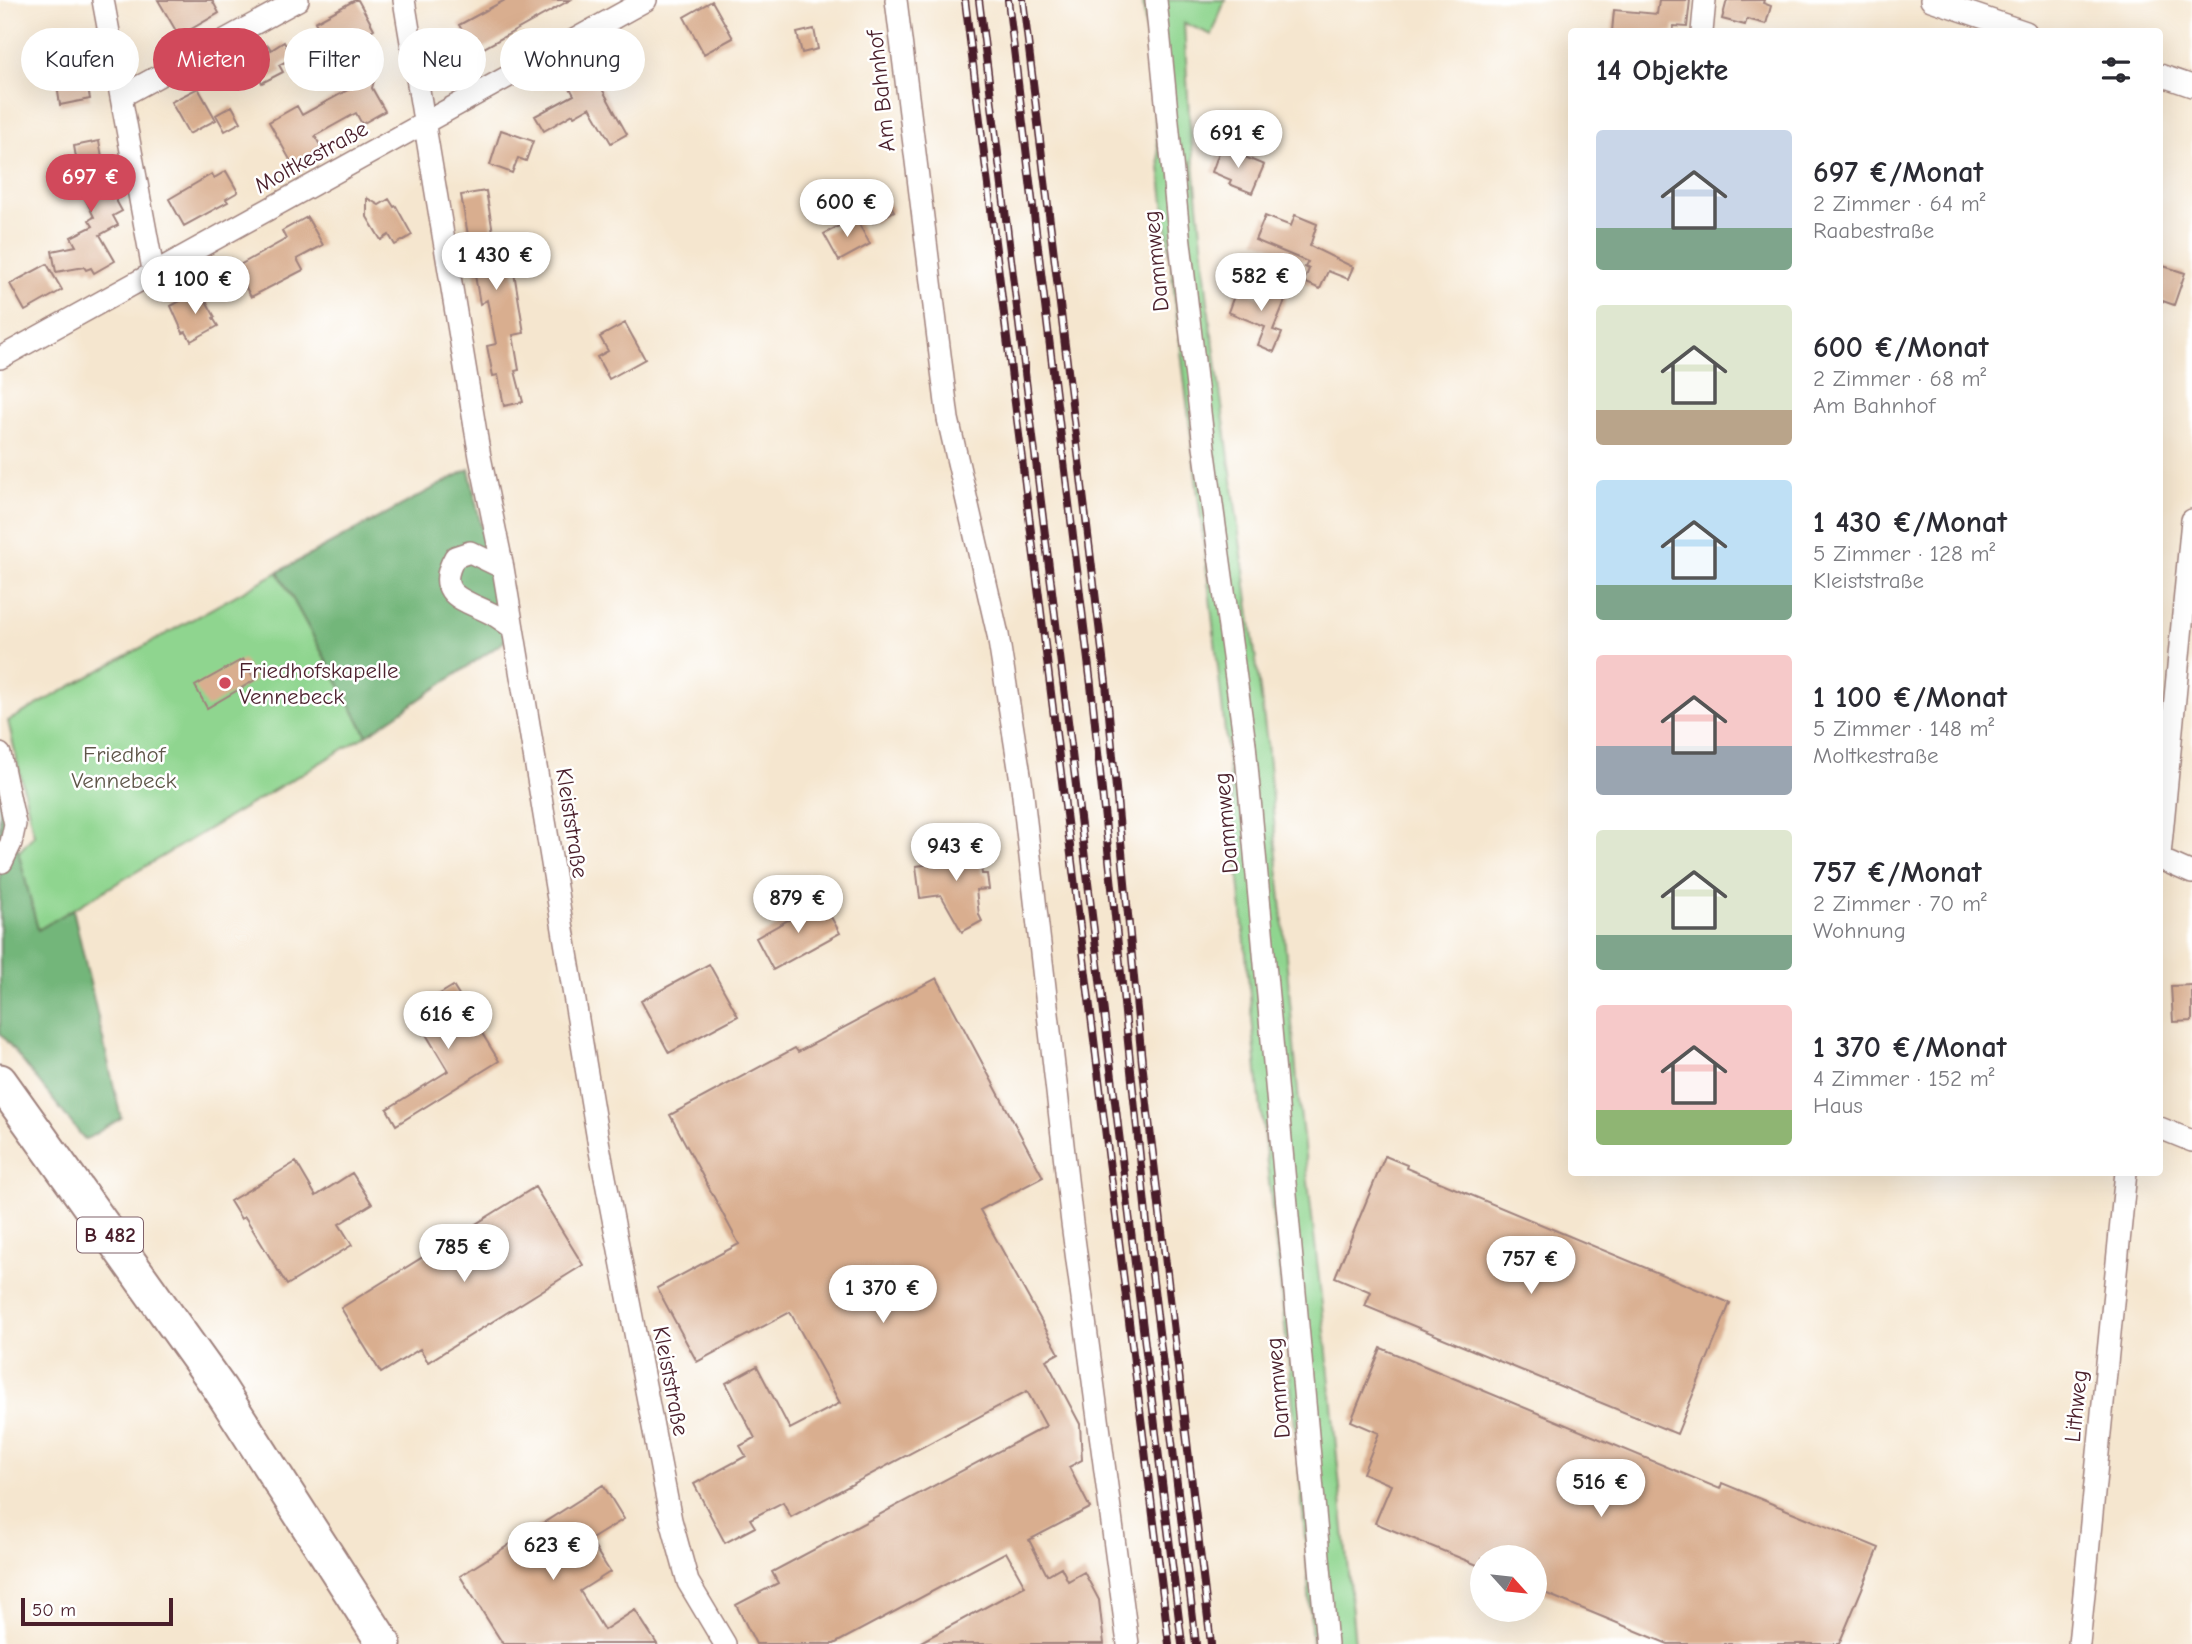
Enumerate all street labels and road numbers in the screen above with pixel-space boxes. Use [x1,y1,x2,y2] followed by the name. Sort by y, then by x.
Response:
[861,27,901,153] street label: Am Bahnhof
[250,115,372,199] street label: Moltkestraße
[1137,209,1175,313] street label: Dammweg
[550,766,594,880] street label: Kleiststraße
[1208,771,1244,875] street label: Dammweg
[77,1218,143,1252] road number: B 482
[647,1324,695,1438] street label: Kleiststraße
[1260,1336,1296,1440] street label: Dammweg
[2059,1368,2093,1444] street label: Lithweg

